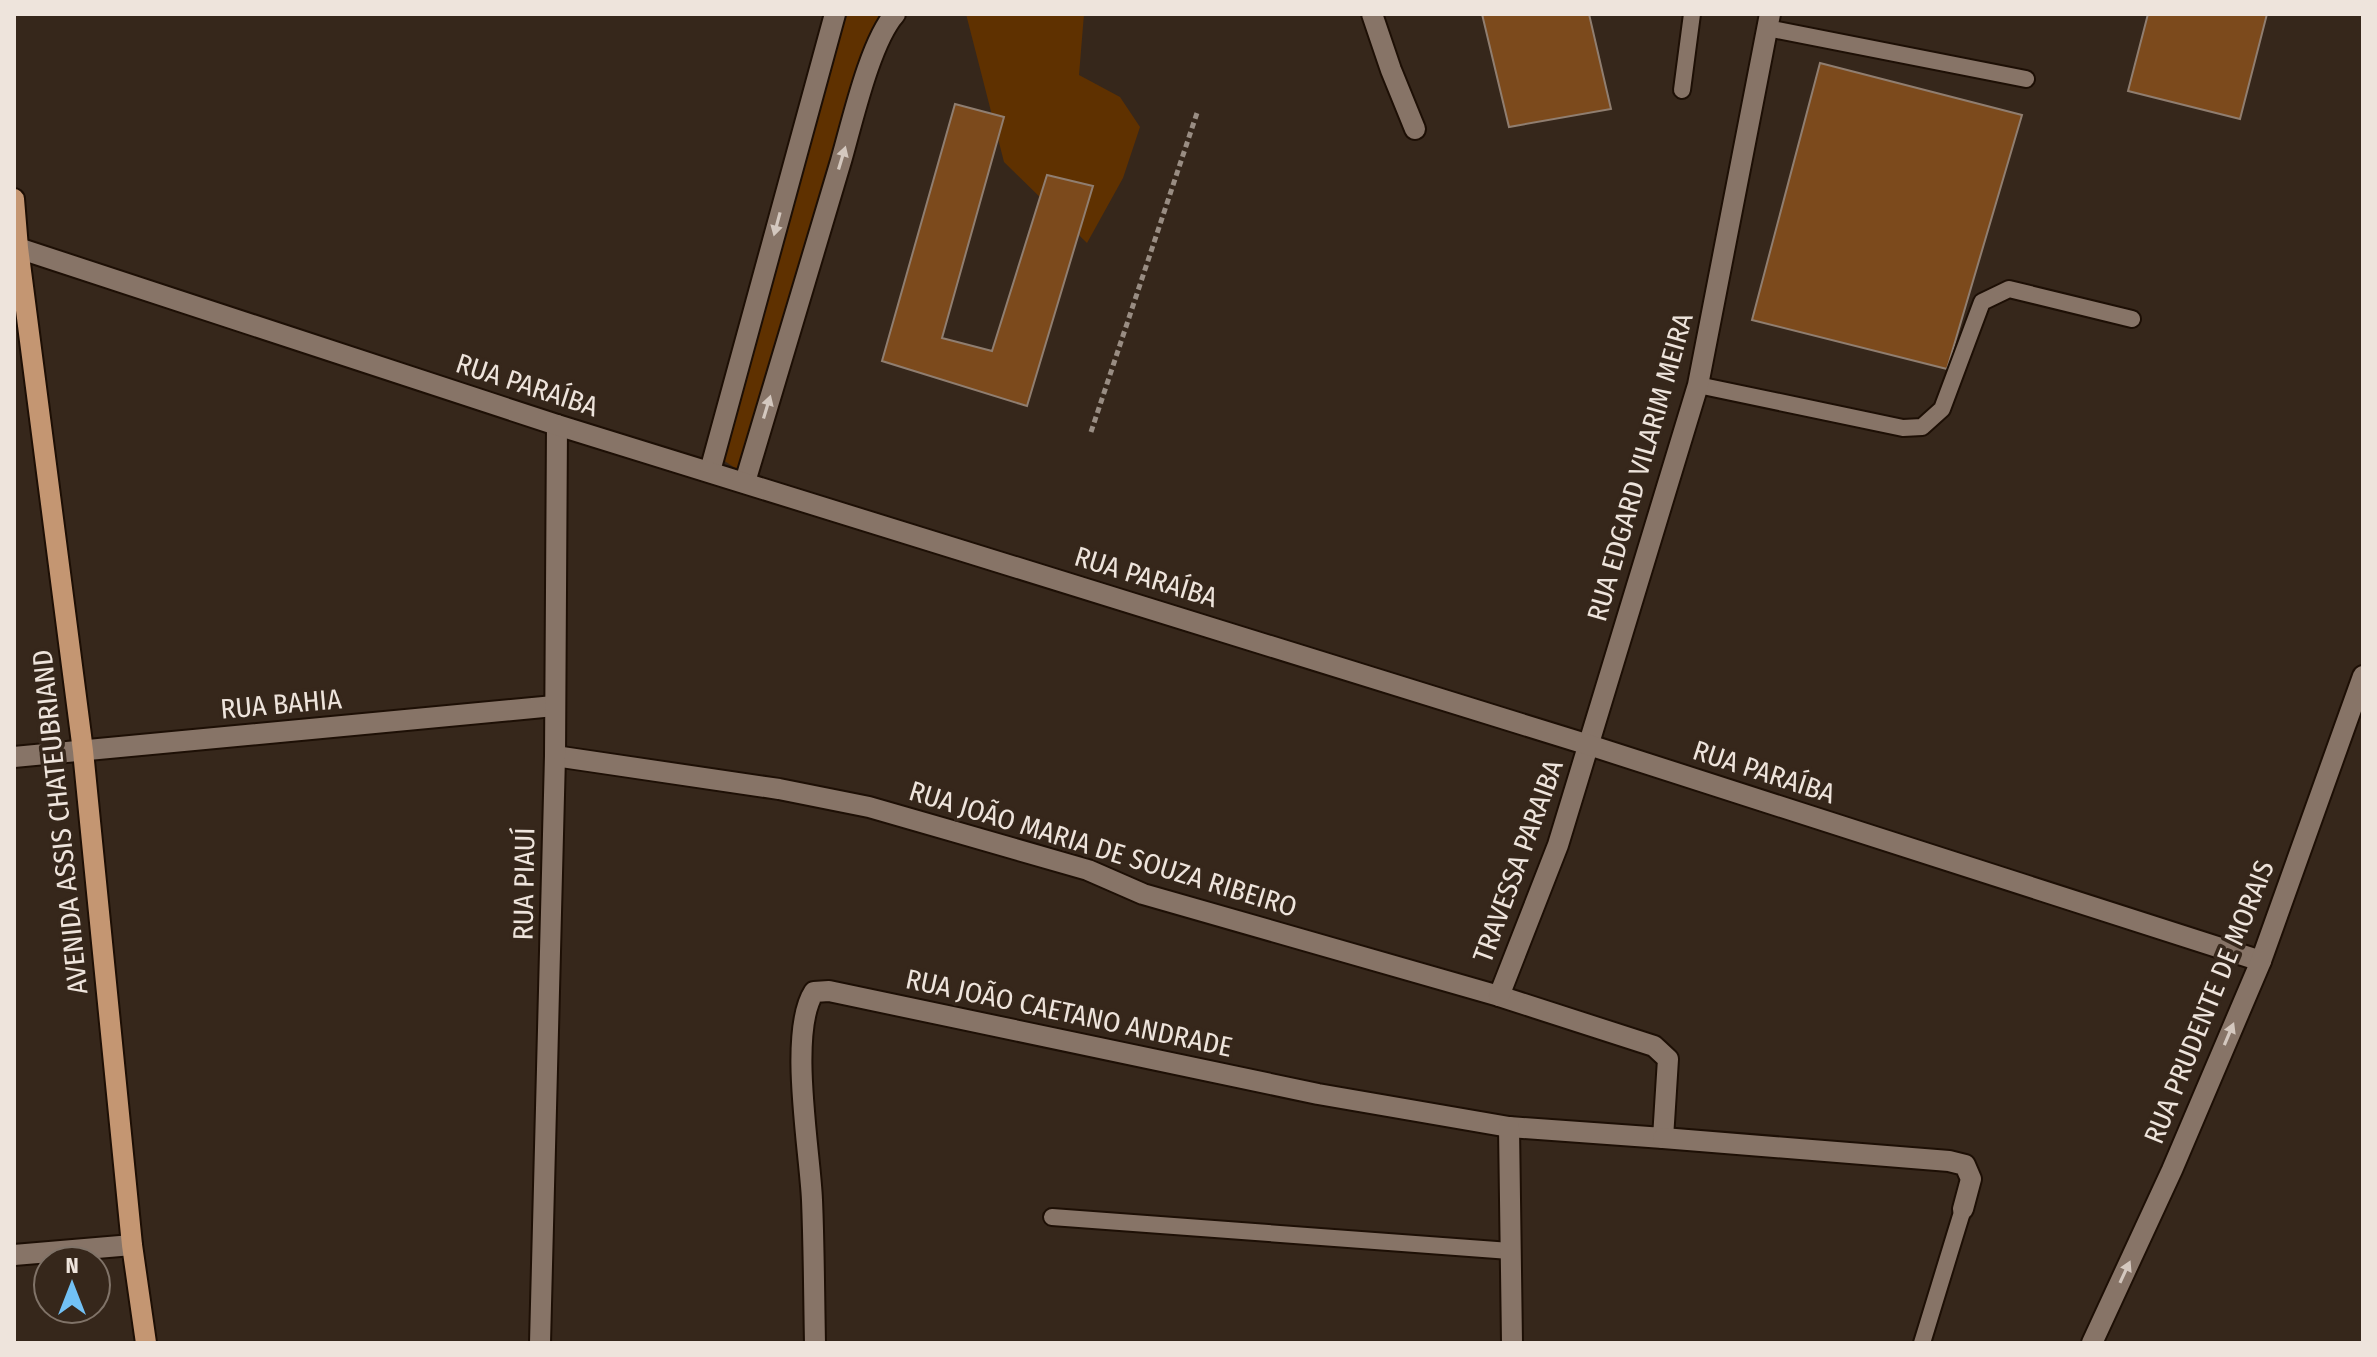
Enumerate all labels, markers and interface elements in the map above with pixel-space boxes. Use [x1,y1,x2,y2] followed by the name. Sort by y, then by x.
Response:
[836,145,849,169] one-way arrow
[770,213,783,237] one-way arrow
[1580,309,1700,625] street label: RUA EDGARD VILARIM MEIRA
[452,347,602,424] street label: RUA PARAÍBA
[761,394,774,418] one-way arrow
[1071,540,1222,614] street label: RUA PARAÍBA
[25,648,95,996] street label: AVENIDA ASSIS CHATEUBRIAND
[219,682,343,726] street label: RUA BAHIA
[1689,734,1839,811] street label: RUA PARAÍBA
[1466,755,1570,967] street label: TRAVESSA PARAIBA
[905,774,1301,924] street label: RUA JOÃO MARIA DE SOUZA RIBEIRO
[507,827,541,941] street label: RUA PIAUÍ
[2137,856,2281,1148] street label: RUA PRUDENTE DE MORAIS
[903,962,1235,1064] street label: RUA JOÃO CAETANO ANDRADE
[2223,1022,2236,1046] one-way arrow
[32,1245,112,1325] north arrow
[65,1252,79,1279] text: N
[2118,1260,2131,1284] one-way arrow

